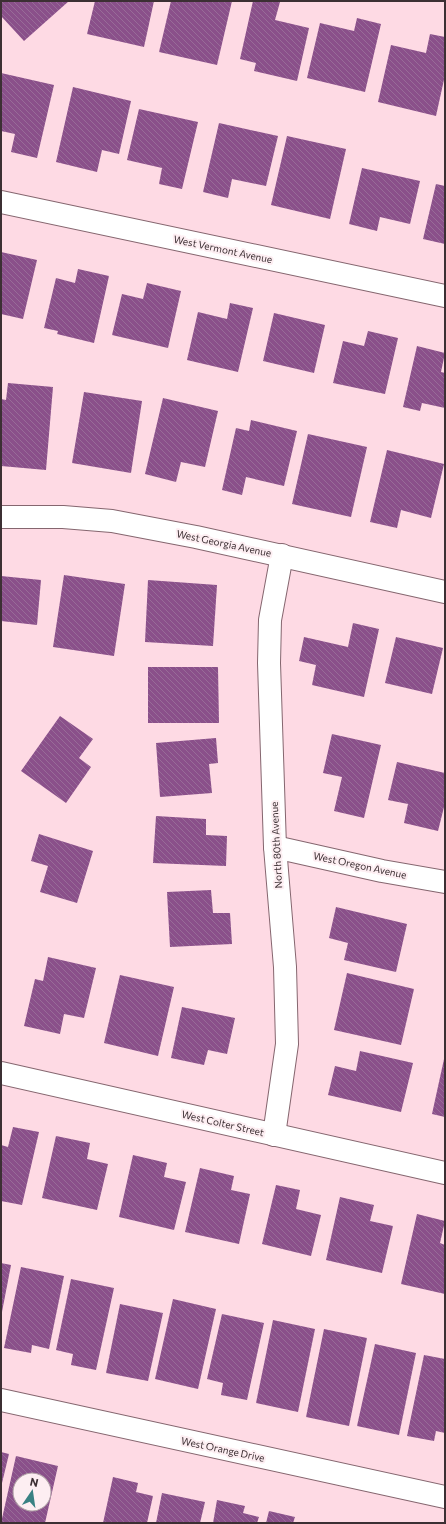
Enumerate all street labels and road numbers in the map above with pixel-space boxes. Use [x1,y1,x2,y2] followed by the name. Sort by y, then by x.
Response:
[173,233,273,265] street label: West Vermont Avenue
[176,527,272,559] street label: West Georgia Avenue
[268,801,284,889] street label: North 80th Avenue
[312,849,408,881] street label: West Oregon Avenue
[181,1108,265,1138] street label: West Colter Street
[180,1434,266,1464] street label: West Orange Drive

